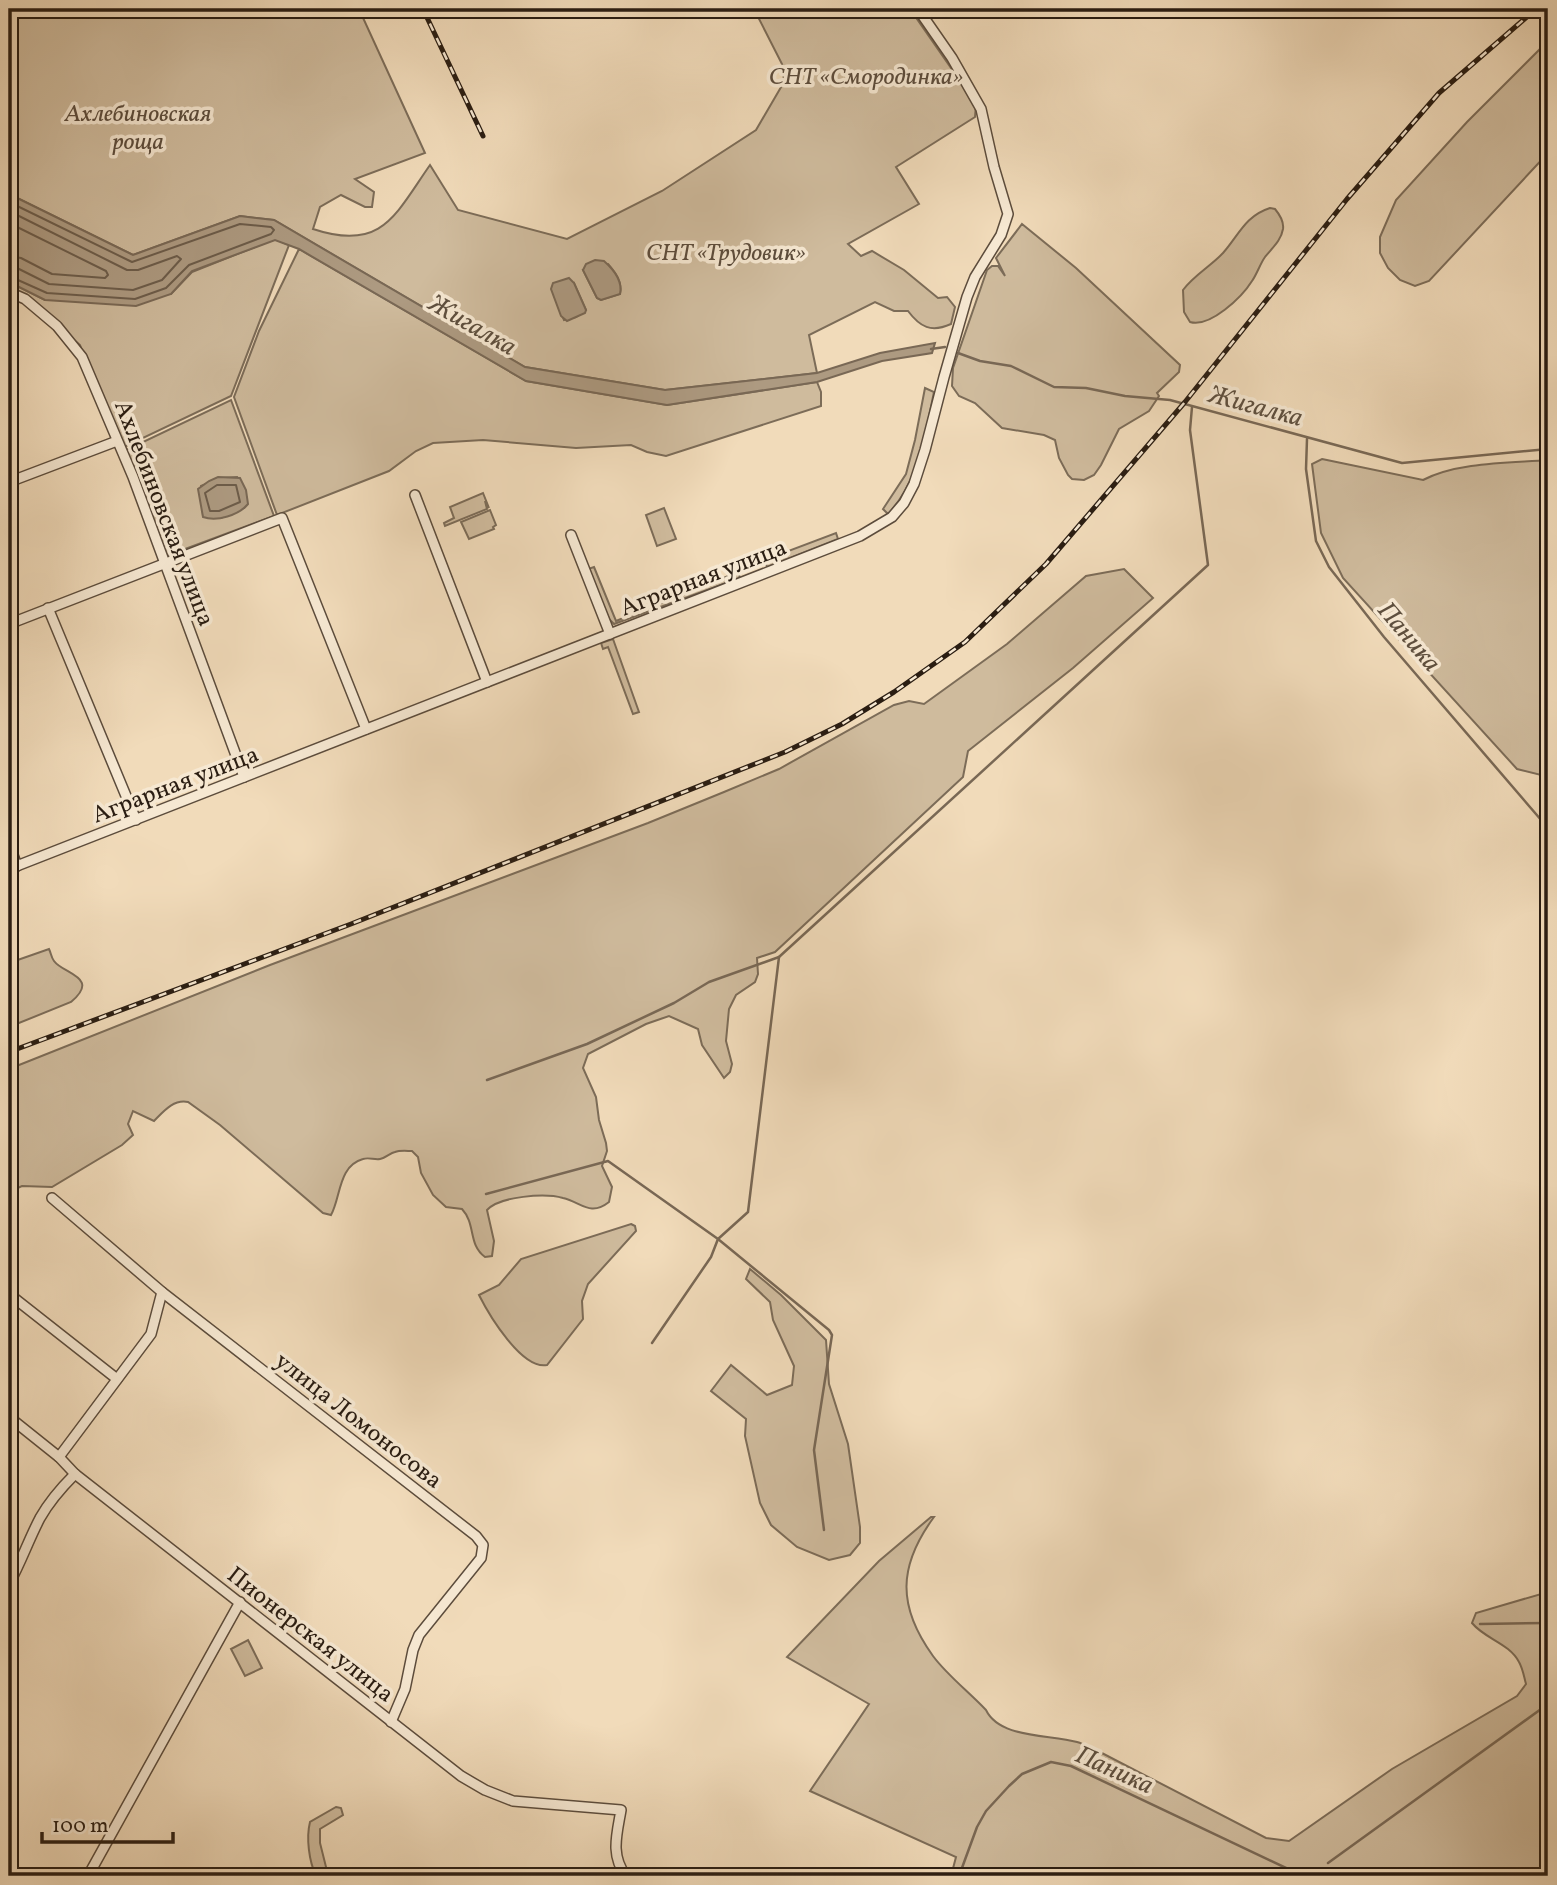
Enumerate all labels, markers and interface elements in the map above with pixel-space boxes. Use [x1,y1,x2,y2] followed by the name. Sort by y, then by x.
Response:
[769,61,963,95] park label: СНТ «Смородинка»
[64,98,211,160] park label: Ахлебиновская роща
[646,237,806,271] park label: СНТ «Трудовик»
[420,286,523,365] water label: Жигалка
[1203,377,1307,437] water label: Жигалка
[104,396,222,632] street label: Ахлебиновская улица
[615,531,792,626] street label: Аграрная улица
[1368,594,1449,680] water label: Паника
[87,738,264,833] street label: Аграрная улица
[267,1345,449,1498] street label: улица Ломоносова
[219,1559,401,1712] street label: Пионерская улица
[1069,1738,1159,1804] water label: Паника
[42,1801,173,1845] scale bar
[52,1812,109,1841] text: 100 m

